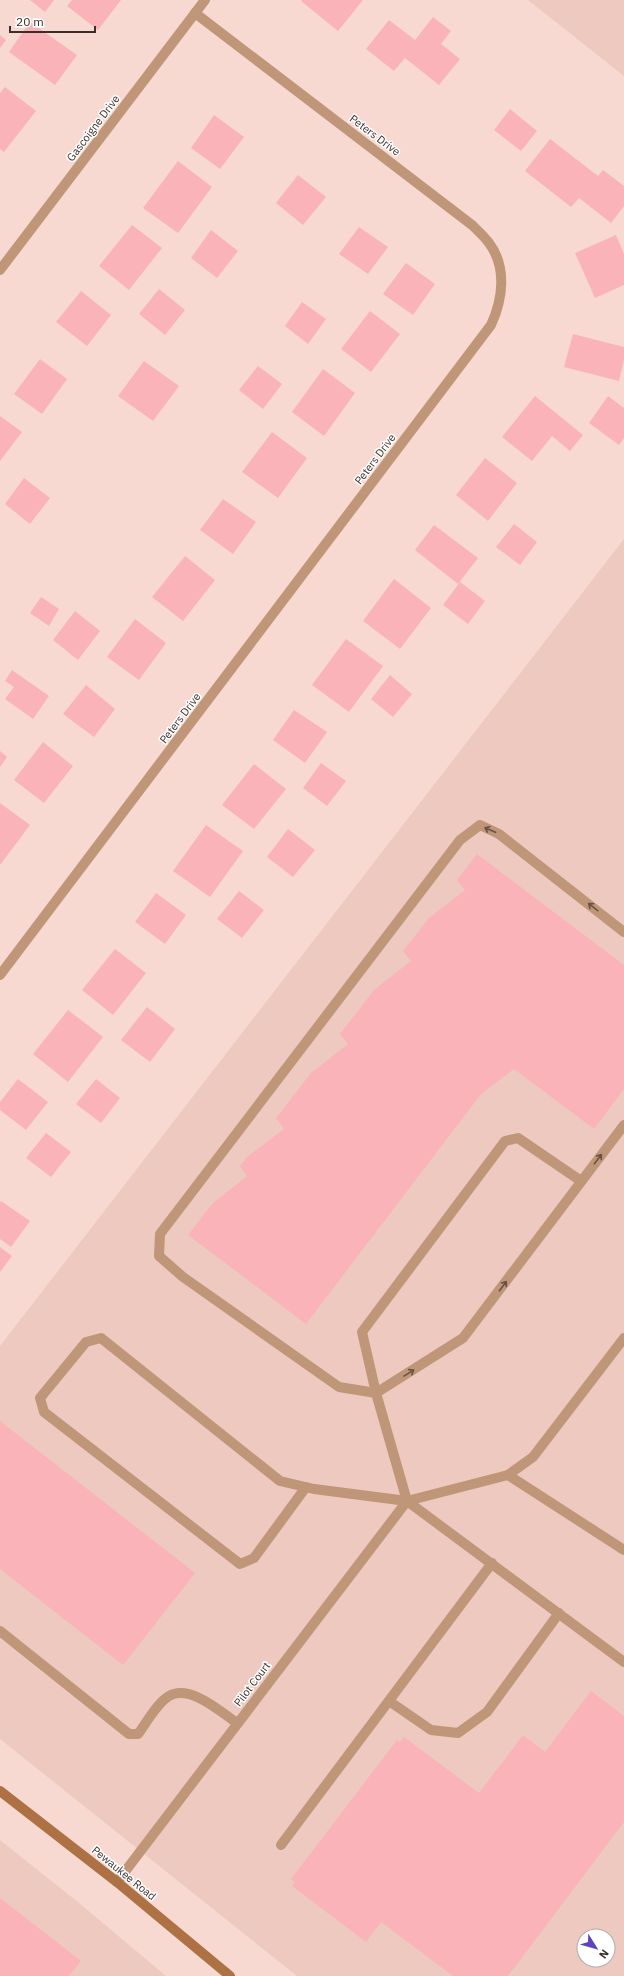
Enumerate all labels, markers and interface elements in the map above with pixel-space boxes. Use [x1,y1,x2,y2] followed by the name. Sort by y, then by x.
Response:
[10,8,95,34] scale bar
[16,14,44,29] text: 20 m
[63,92,123,164] street label: Gascoigne Drive
[347,111,403,159] street label: Peters Drive
[351,431,399,487] street label: Peters Drive
[156,690,204,746] street label: Peters Drive
[484,825,496,833] one-way arrow
[588,903,599,912] one-way arrow
[594,1154,602,1165] one-way arrow
[499,1280,507,1291] one-way arrow
[403,1368,415,1376] one-way arrow
[231,1659,273,1709] street label: Pilot Court
[89,1843,159,1903] street label: Pewaukee Road
[576,1928,616,1968] north arrow
[596,1947,612,1961] text: N

